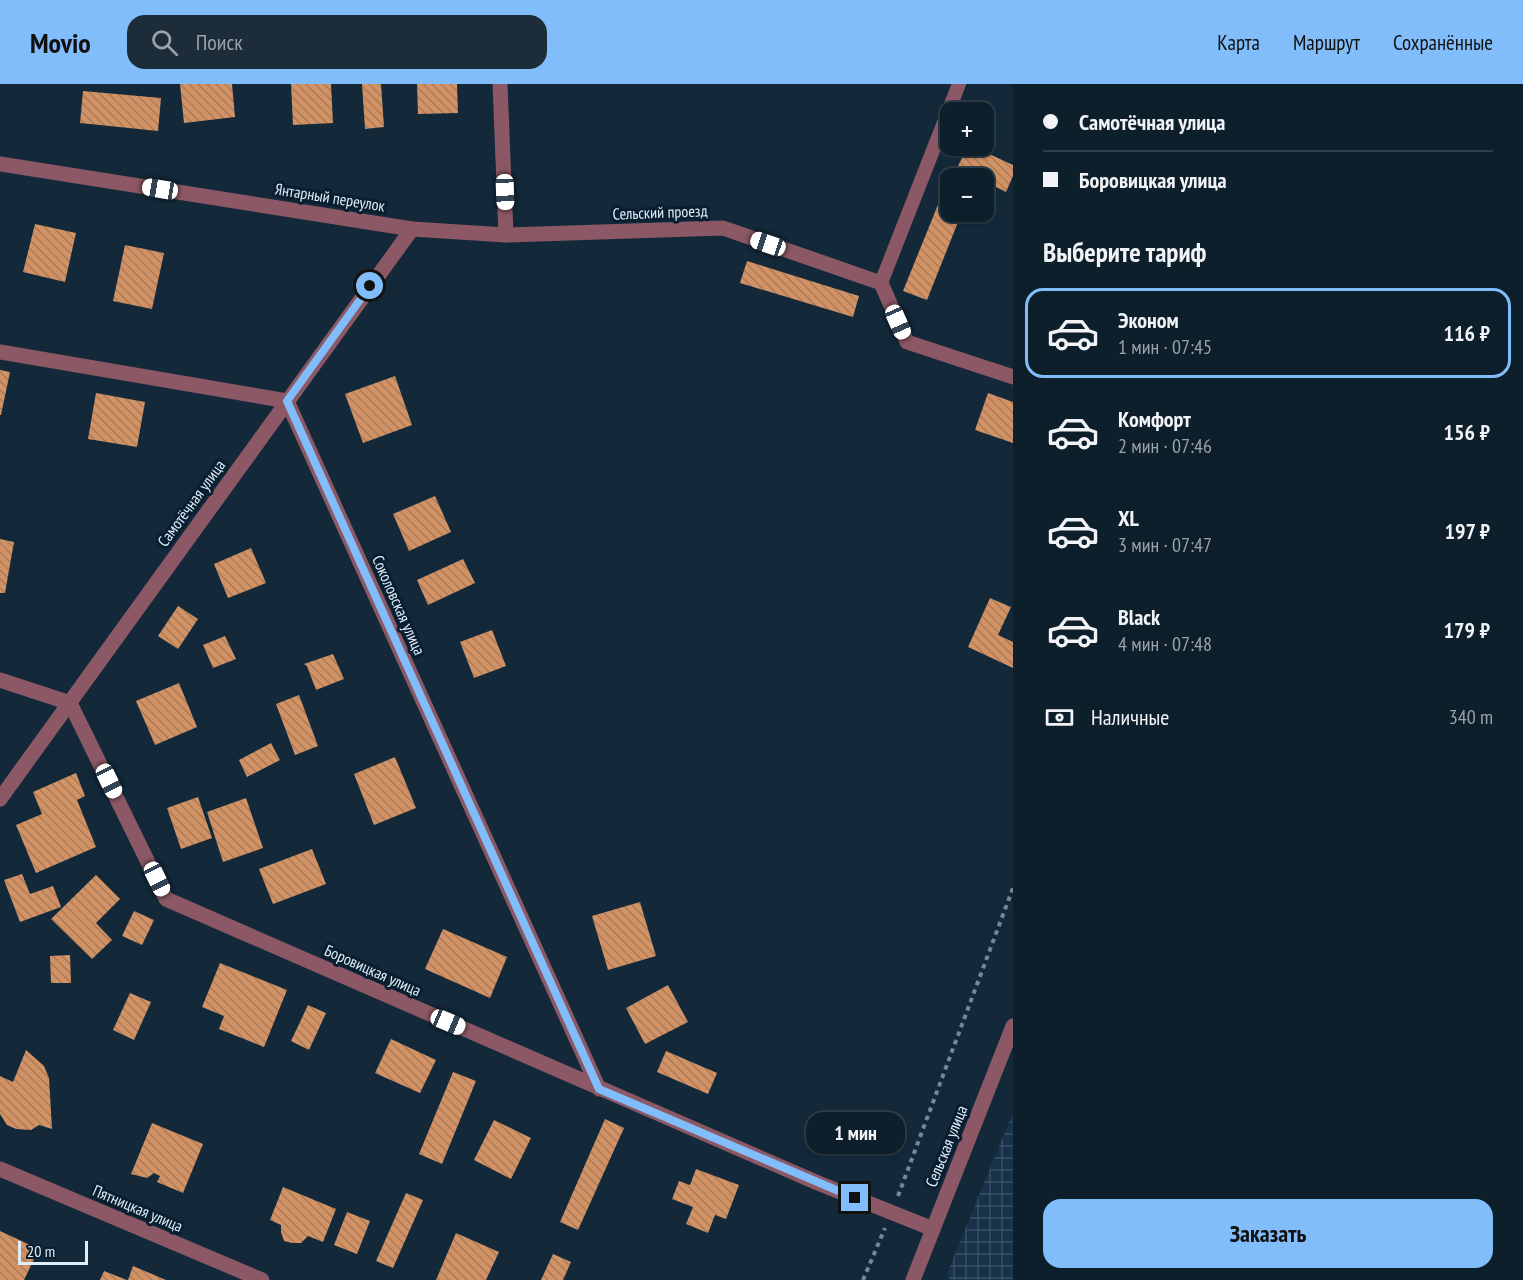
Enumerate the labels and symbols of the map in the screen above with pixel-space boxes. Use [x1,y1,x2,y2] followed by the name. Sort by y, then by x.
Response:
[495,174,515,210] car
[141,177,179,201] car
[274,178,387,216] street label: Янтарный переулок
[612,200,708,224] street label: Сельский проезд
[748,230,788,258] car
[356,272,383,299] route start
[882,302,914,342] car
[153,456,229,550] street label: Самотёчная улица
[368,552,430,658] street label: Соколовская улица
[93,761,125,801] car
[141,859,173,899] car
[322,940,424,1000] street label: Боровицкая улица
[428,1007,468,1037] car
[921,1102,971,1190] street label: Сельская улица
[806,1111,904,1153] callout: 1 мин
[90,1180,186,1236] street label: Пятницкая улица
[841,1184,868,1211] route end
[18,1238,88,1266] scale bar

